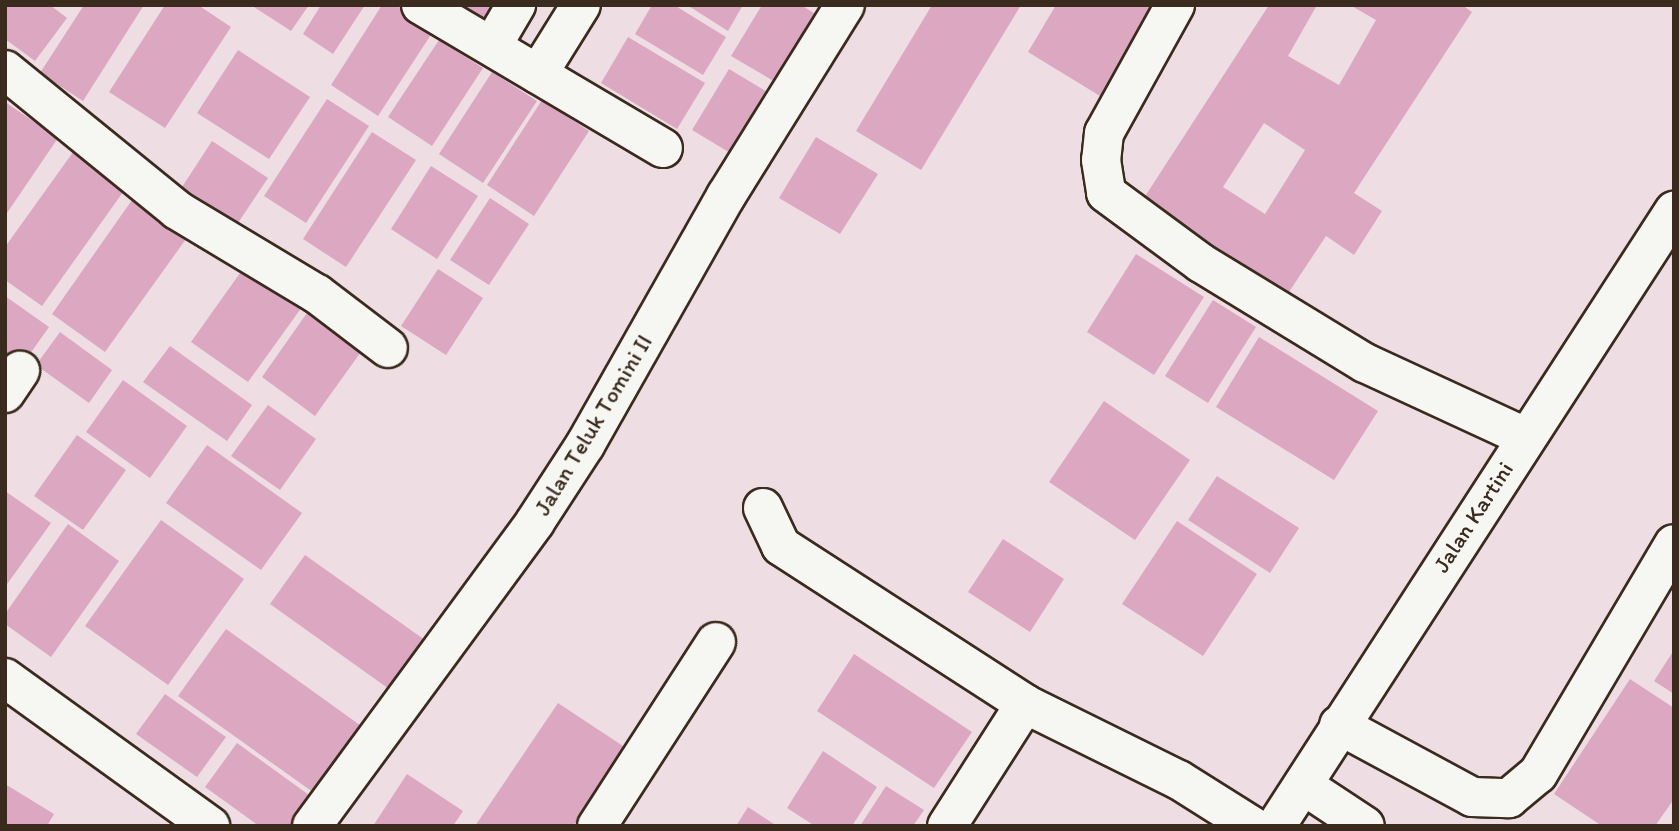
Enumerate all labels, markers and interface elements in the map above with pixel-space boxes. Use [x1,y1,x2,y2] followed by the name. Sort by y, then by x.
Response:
[529,332,657,518] street label: Jalan Teluk Tomini II
[1427,456,1519,578] street label: Jalan Kartini

